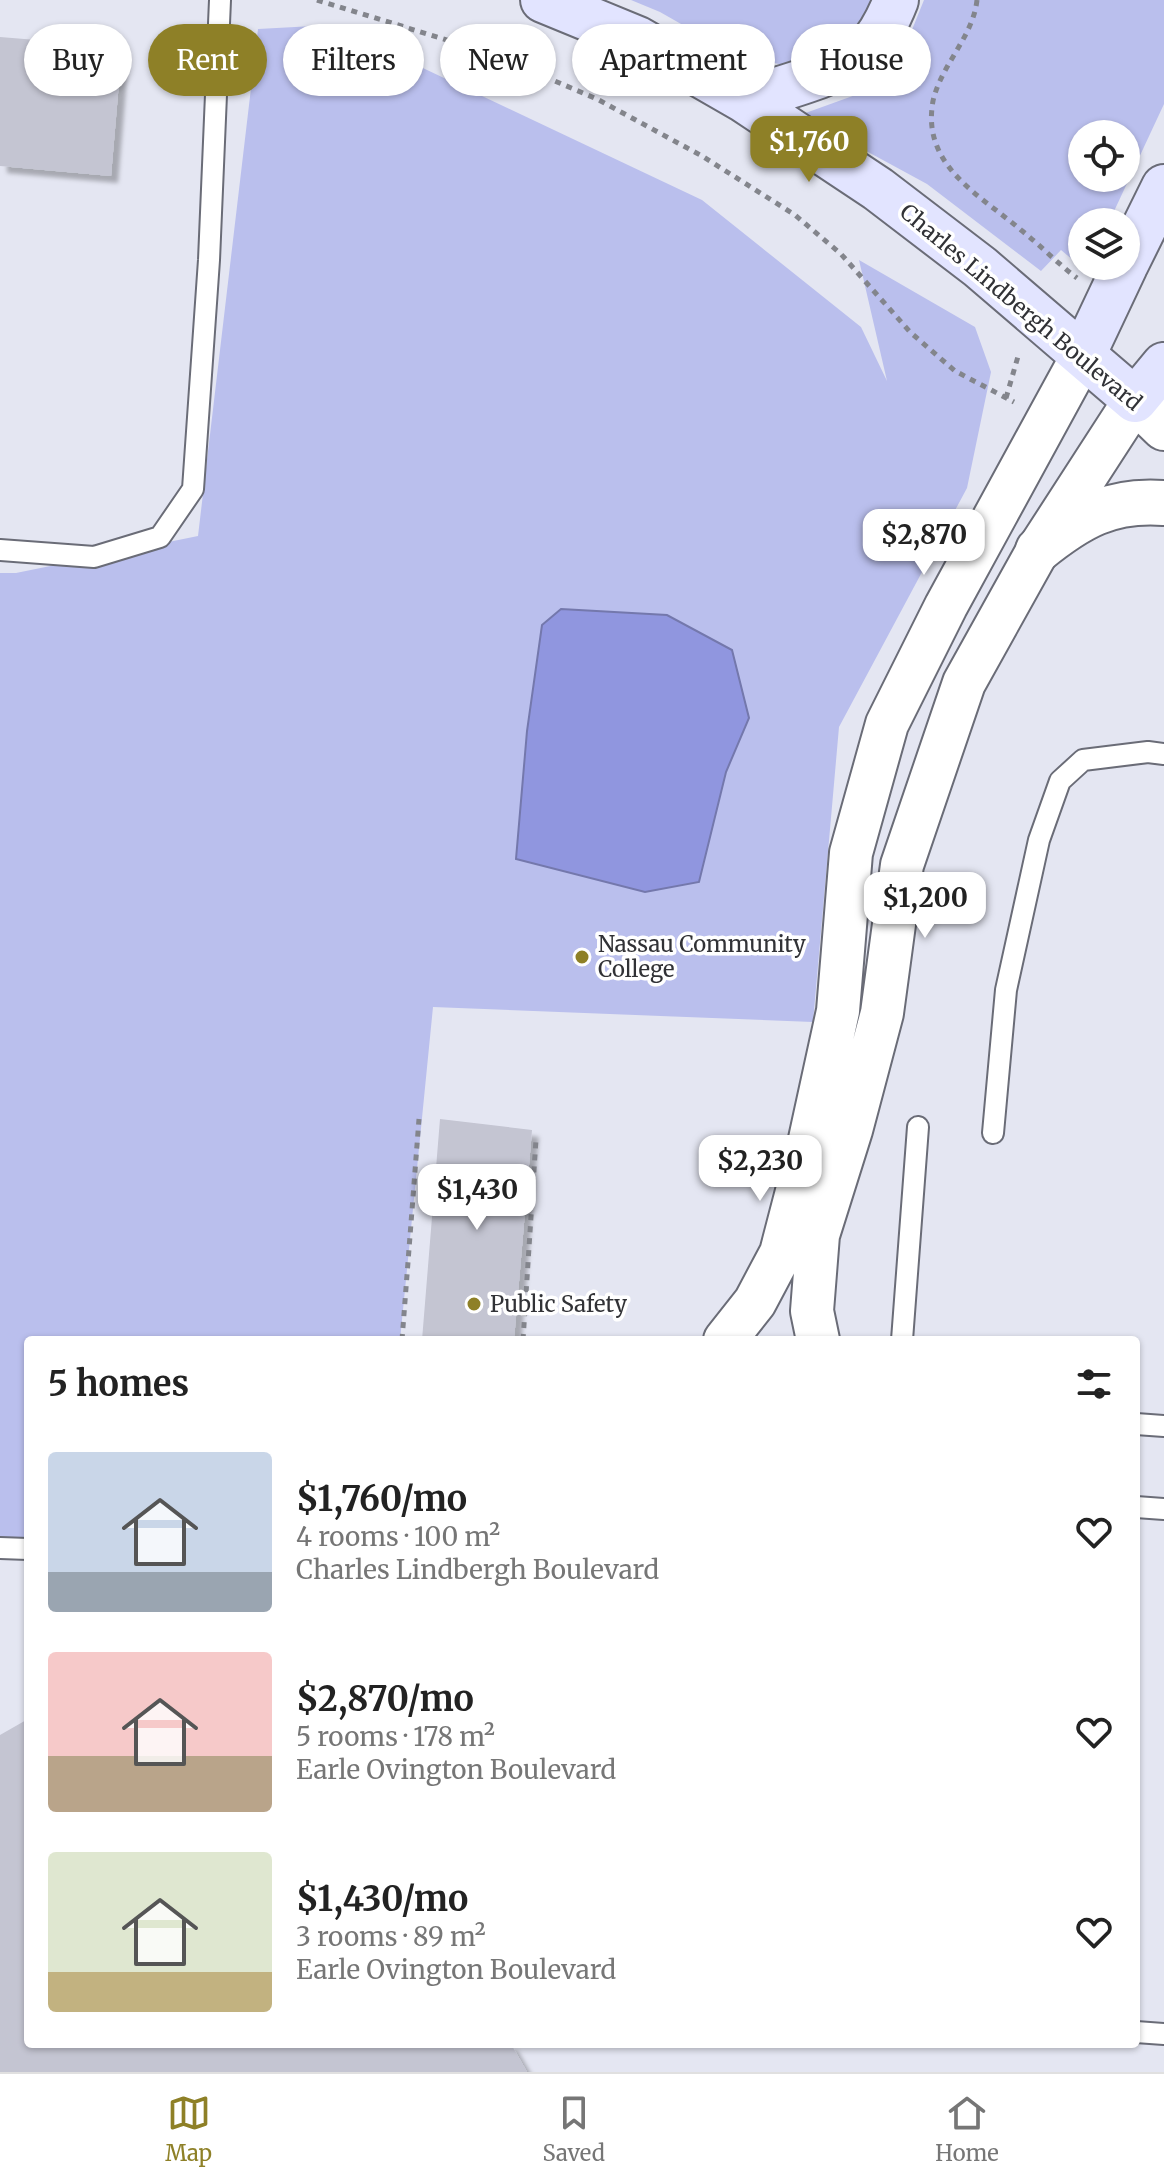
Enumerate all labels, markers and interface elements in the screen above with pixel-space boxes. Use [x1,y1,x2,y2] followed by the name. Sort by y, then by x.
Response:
[24,24,132,96] chip: Buy
[148,24,267,96] chip: Rent
[283,24,424,96] chip: Filters
[440,24,556,96] chip: New
[572,24,775,96] chip: Apartment
[791,24,931,96] chip: House
[744,116,874,184] pin: $1,760
[1068,120,1140,280] map controls
[1068,120,1140,192] button: locate
[768,125,850,158] text: $1,760
[894,198,1148,416] street label: Charles Lindbergh Boulevard
[1068,208,1140,280] button: layers
[859,509,989,577] pin: $2,870
[881,518,967,551] text: $2,870
[860,872,990,940] pin: $1,200
[882,881,968,914] text: $1,200
[598,930,806,983] place label: Nassau Community College
[573,948,591,966] marker: Nassau Community College
[695,1135,825,1203] pin: $2,230
[717,1144,803,1177] text: $2,230
[412,1164,542,1232] pin: $1,430
[436,1173,518,1206] text: $1,430
[490,1290,627,1318] place label: Public Safety
[465,1295,483,1313] marker: Public Safety
[1072,1362,1116,1406] icon: filters
[48,1363,189,1405] text: 5 homes
[296,1478,467,1520] text: $1,760/mo
[112,1484,208,1580] icon: home
[1072,1510,1116,1554] icon: heart
[296,1520,500,1553] text: 4 rooms · 100 m²
[296,1553,659,1586] text: Charles Lindbergh Boulevard
[296,1678,474,1720] text: $2,870/mo
[112,1684,208,1780] icon: home
[1072,1710,1116,1754] icon: heart
[296,1720,495,1753] text: 5 rooms · 178 m²
[296,1753,616,1786] text: Earle Ovington Boulevard
[296,1878,468,1920] text: $1,430/mo
[112,1884,208,1980] icon: home
[1072,1910,1116,1954] icon: heart
[296,1920,486,1953] text: 3 rooms · 89 m²
[296,1953,616,1986] text: Earle Ovington Boulevard
[165,2091,212,2167] tab: Map
[543,2091,605,2167] tab: Saved
[935,2091,999,2167] tab: Home

